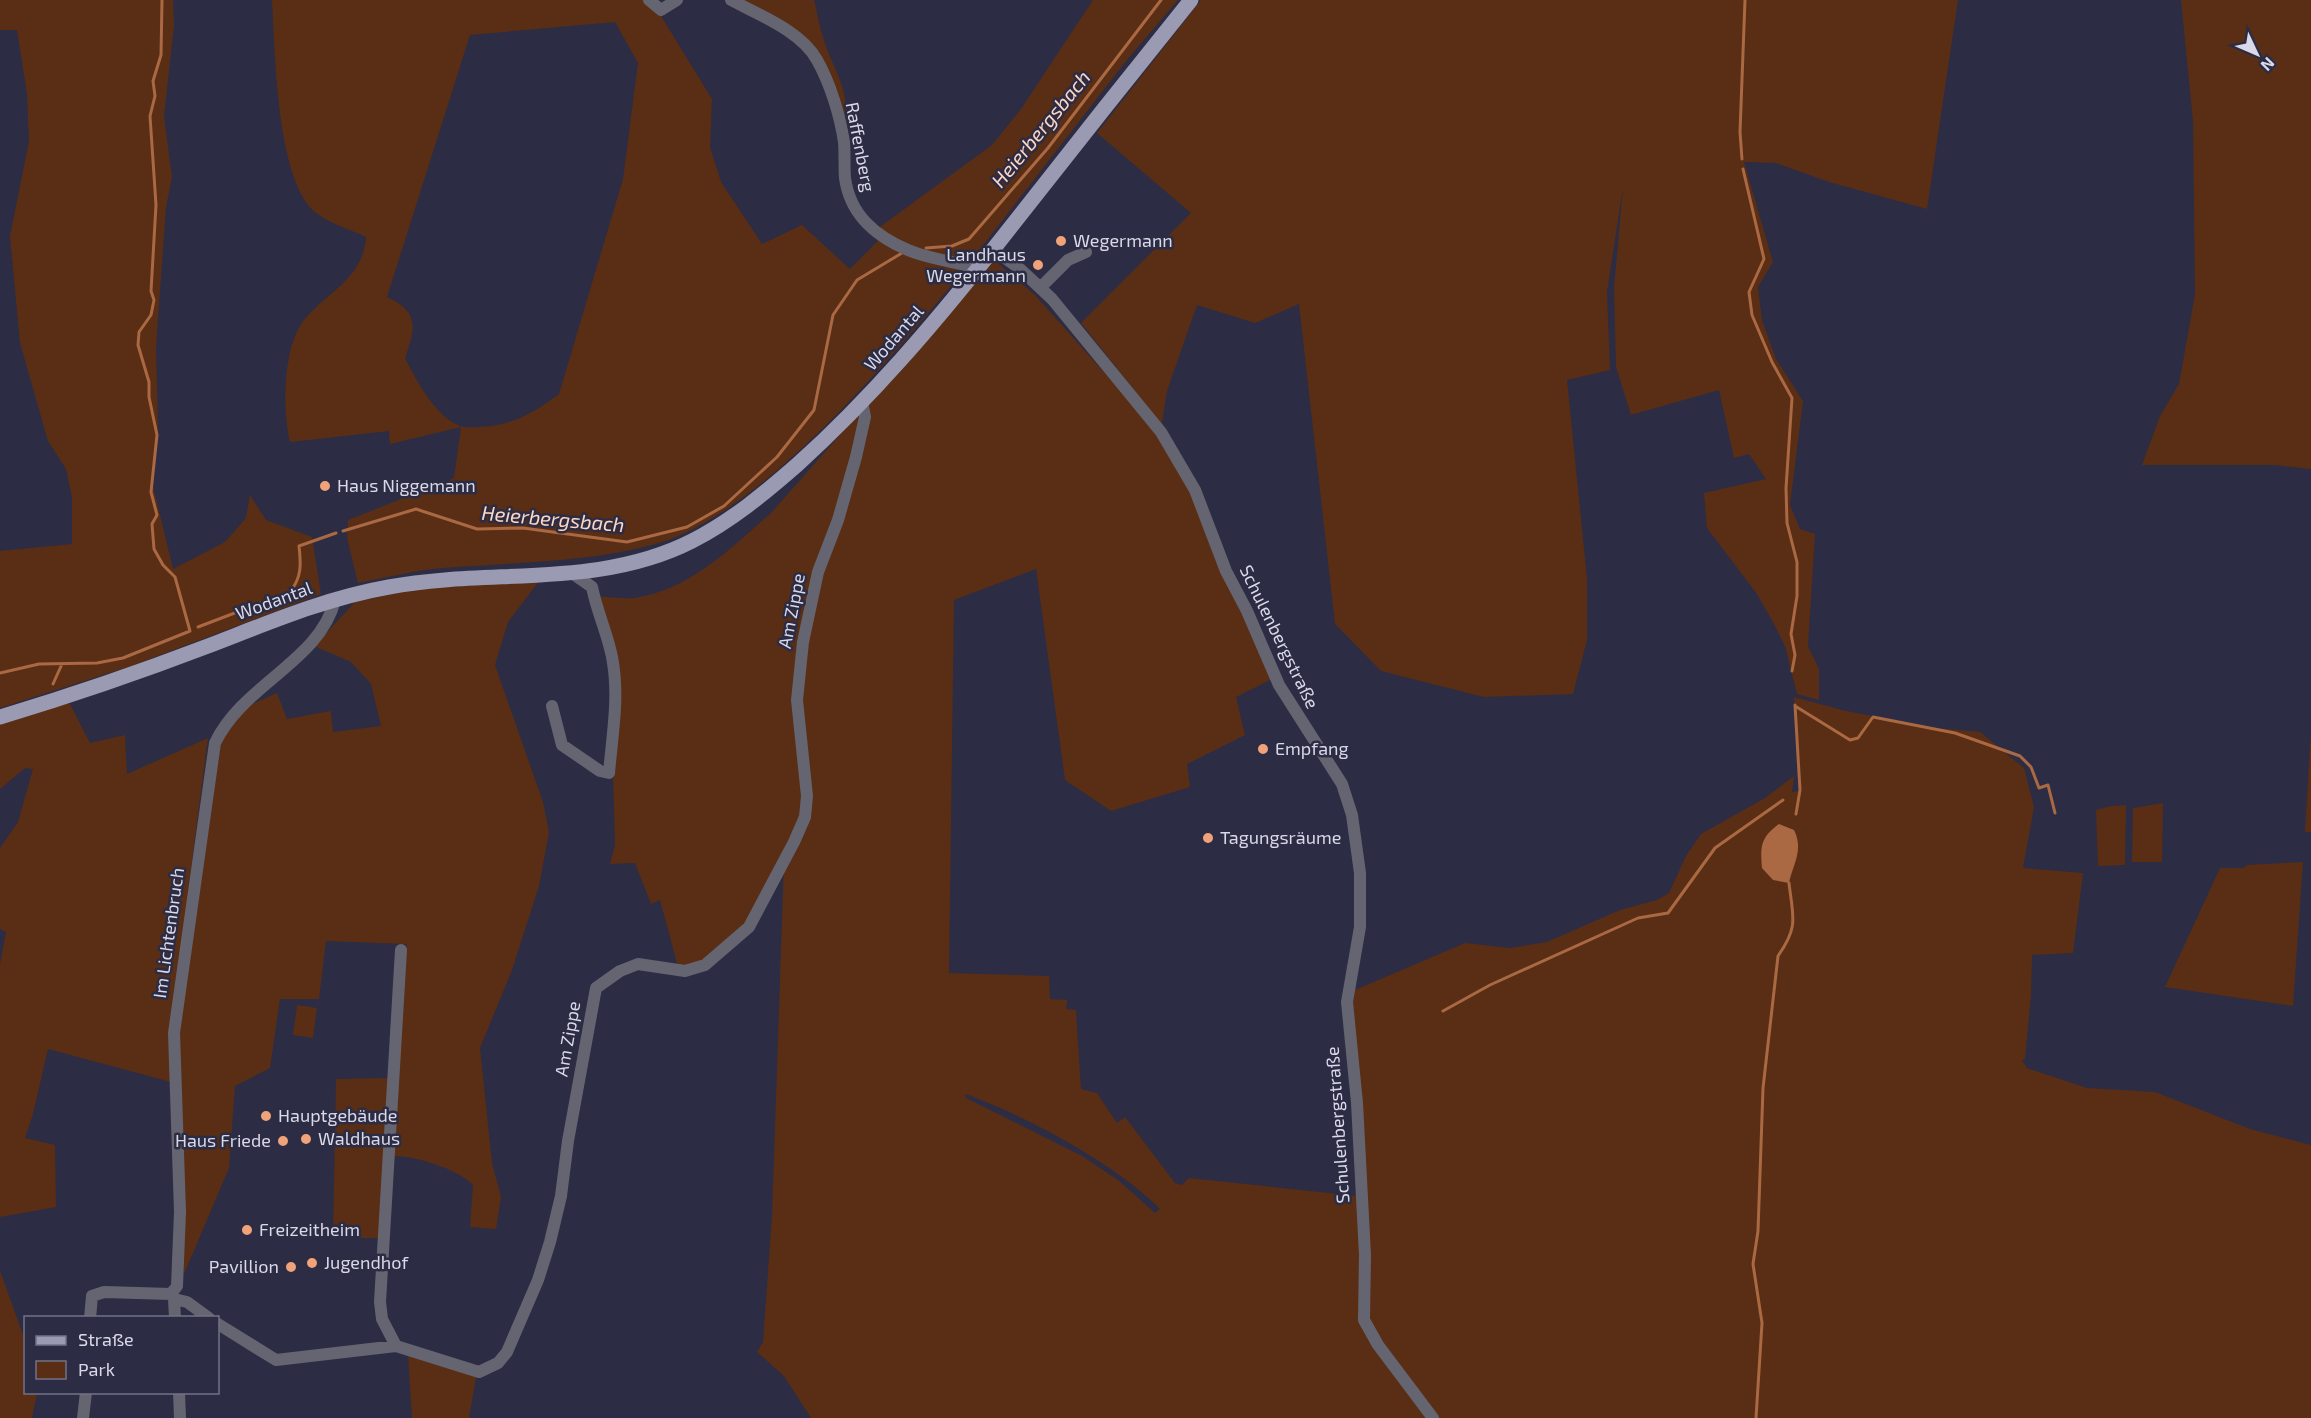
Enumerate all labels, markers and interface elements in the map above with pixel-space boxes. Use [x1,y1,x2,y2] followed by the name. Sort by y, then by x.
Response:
[2227,24,2287,84] north arrow
[2257,54,2279,76] text: N
[986,65,1095,192] water label: Heierbergsbach
[842,100,880,194] street label: Raffenberg
[1073,229,1173,251] place label: Wegermann
[1054,234,1068,248] marker: Wegermann
[926,243,1026,286] place label: Landhaus Wegermann
[1031,258,1045,272] marker: Landhaus Wegermann
[859,300,928,375] street label: Wodantal
[337,474,476,496] place label: Haus Niggemann
[318,479,332,493] marker: Haus Niggemann
[481,500,626,536] water label: Heierbergsbach
[1236,561,1324,712] street label: Schulenbergstraße
[773,571,809,650] street label: Am Zippe
[232,576,315,624] street label: Wodantal
[1275,737,1349,759] place label: Empfang
[1256,742,1270,756] marker: Empfang
[1220,826,1341,848] place label: Tagungsräume
[1201,831,1215,845] marker: Tagungsräume
[148,866,188,999] street label: Im Lichtenbruch
[550,999,584,1078] street label: Am Zippe
[1321,1046,1353,1204] street label: Schulenbergstraße
[278,1104,397,1126] place label: Hauptgebäude
[259,1109,273,1123] marker: Hauptgebäude
[318,1127,400,1149] place label: Waldhaus
[175,1129,271,1151] place label: Haus Friede
[299,1132,313,1146] marker: Waldhaus
[276,1134,290,1148] marker: Haus Friede
[259,1218,360,1240] place label: Freizeitheim
[240,1223,254,1237] marker: Freizeitheim
[324,1251,409,1273] place label: Jugendhof
[209,1255,279,1277] place label: Pavillion
[305,1256,319,1270] marker: Jugendhof
[284,1260,298,1274] marker: Pavillion
[24,1316,219,1394] legend
[78,1328,134,1350] text: Straße
[78,1358,115,1380] text: Park

